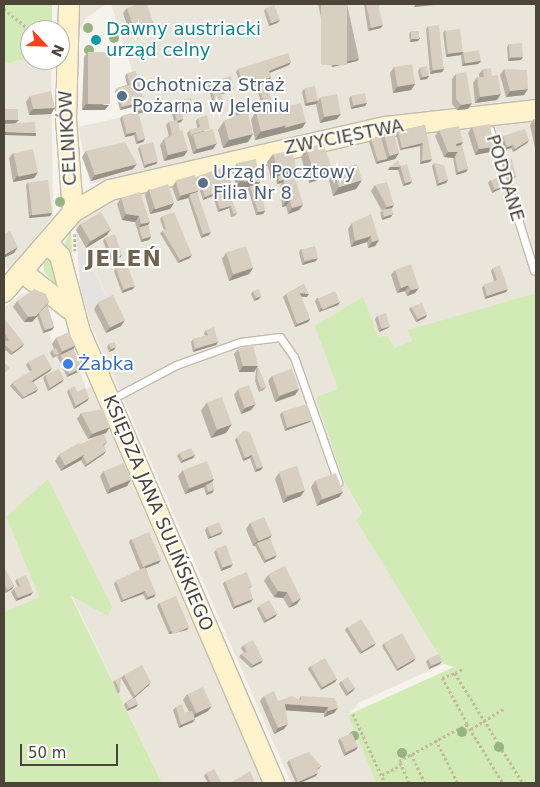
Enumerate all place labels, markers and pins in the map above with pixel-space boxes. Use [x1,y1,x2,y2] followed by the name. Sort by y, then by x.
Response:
[106,19,261,62] place label: Dawny austriacki urząd celny
[90,34,102,46] marker: Dawny austriacki urząd celny
[132,75,290,118] place label: Ochotnicza Straż Pożarna w Jeleniu
[116,90,128,102] marker: Ochotnicza Straż Pożarna w Jeleniu
[213,162,355,204] place label: Urząd Pocztowy Filia Nr 8
[197,177,209,189] marker: Urząd Pocztowy Filia Nr 8
[78,353,134,375] place label: Żabka
[62,358,74,370] marker: Żabka

